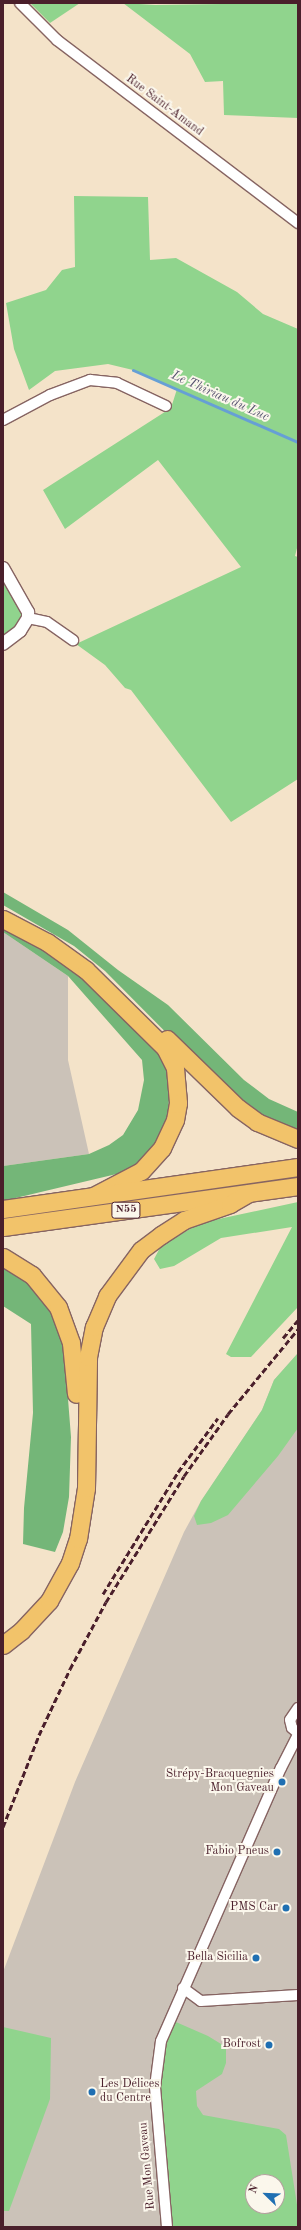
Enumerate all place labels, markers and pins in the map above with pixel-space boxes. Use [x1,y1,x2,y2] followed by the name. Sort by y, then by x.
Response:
[166,1768,274,1796] place label: Strépy-Bracquegnies Mon Gaveau
[277,1777,287,1787] marker: Strépy-Bracquegnies Mon Gaveau
[205,1845,269,1859] place label: Fabio Pneus
[272,1847,282,1857] marker: Fabio Pneus
[230,1901,278,1915] place label: PMS Car
[281,1903,291,1913] marker: PMS Car
[187,1951,248,1965] place label: Bella Sicilia
[251,1953,261,1963] marker: Bella Sicilia
[223,2038,261,2052] place label: Bofrost
[264,2040,274,2050] marker: Bofrost
[100,2078,159,2106] place label: Les Délices du Centre
[87,2087,97,2097] marker: Les Délices du Centre

